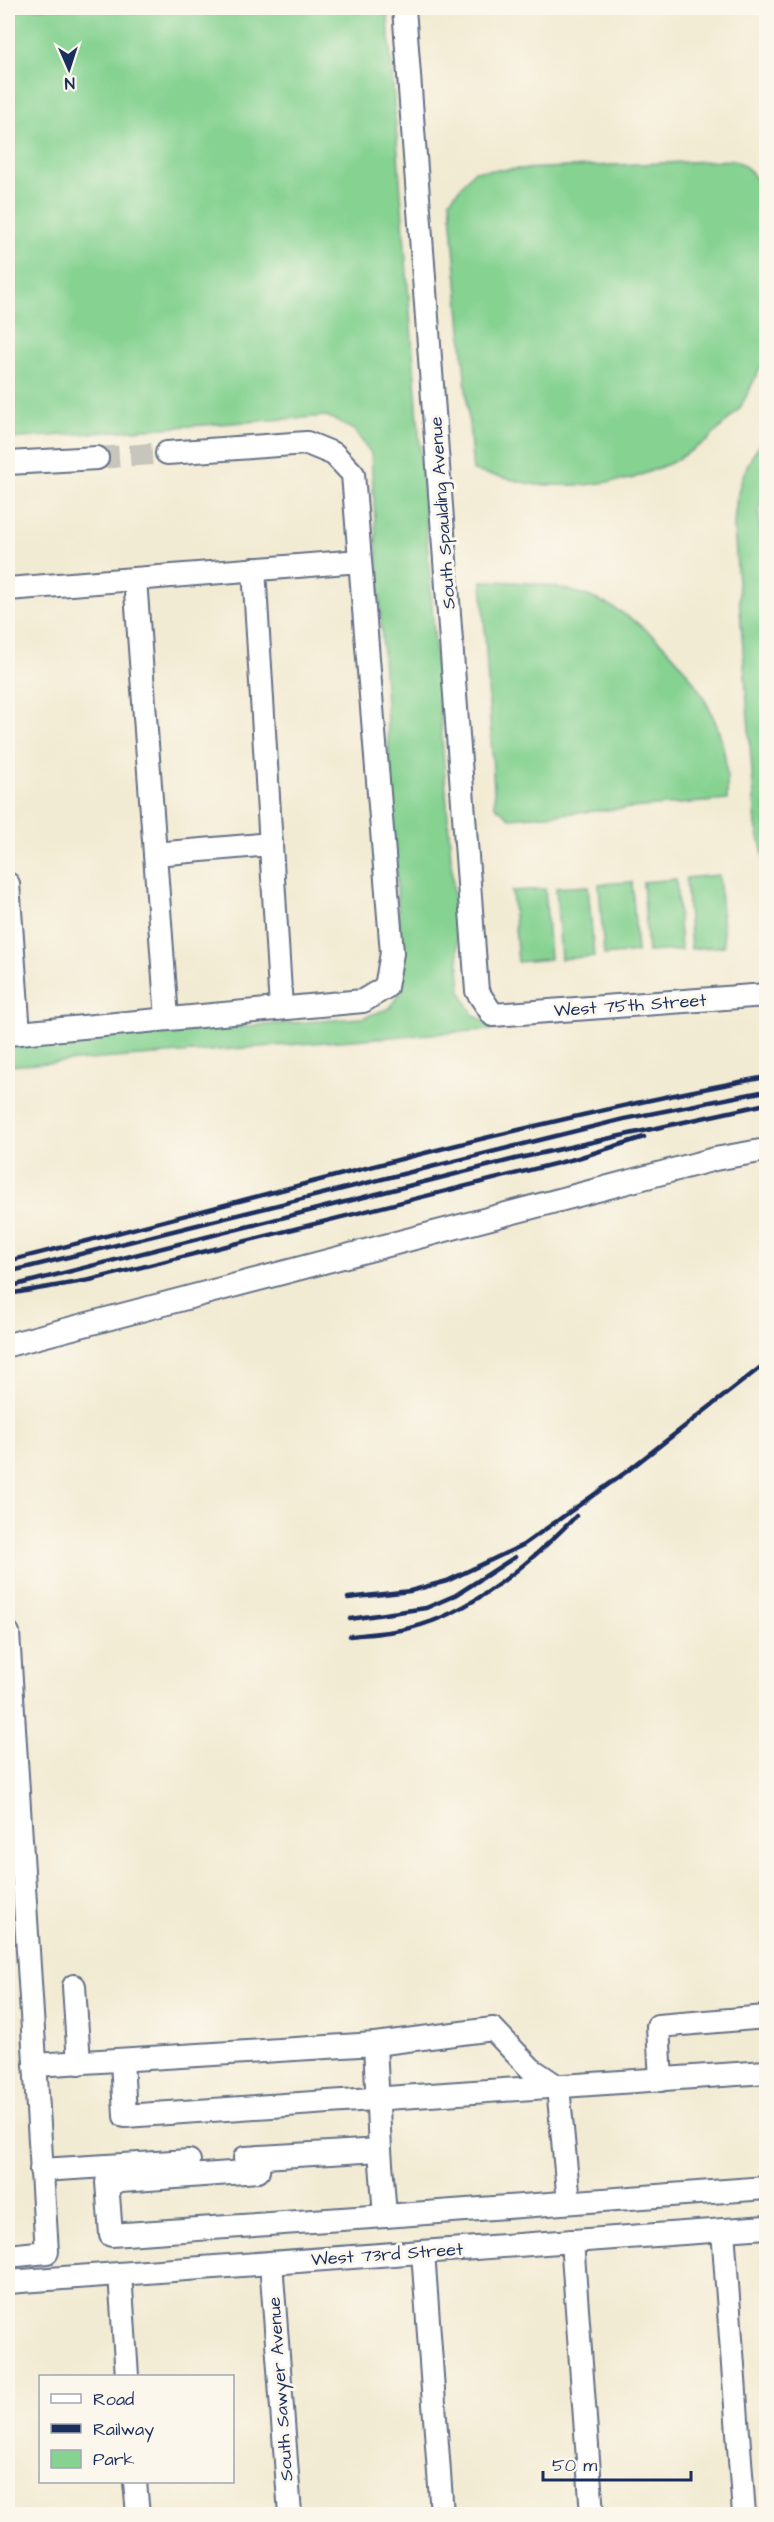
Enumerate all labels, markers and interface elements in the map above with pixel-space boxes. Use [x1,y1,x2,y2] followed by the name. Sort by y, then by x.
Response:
[39,39,99,99] north arrow
[64,72,75,94] text: N
[423,416,463,610] street label: South Spaulding Avenue
[553,988,708,1023] street label: West 75th Street
[310,2237,465,2272] street label: West 73rd Street
[262,2296,300,2482] street label: South Sawyer Avenue
[39,2375,234,2483] legend
[93,2387,134,2412] text: Road
[93,2417,154,2443] text: Railway
[543,2444,692,2482] scale bar
[93,2447,135,2472] text: Park
[552,2453,597,2478] text: 50 m

